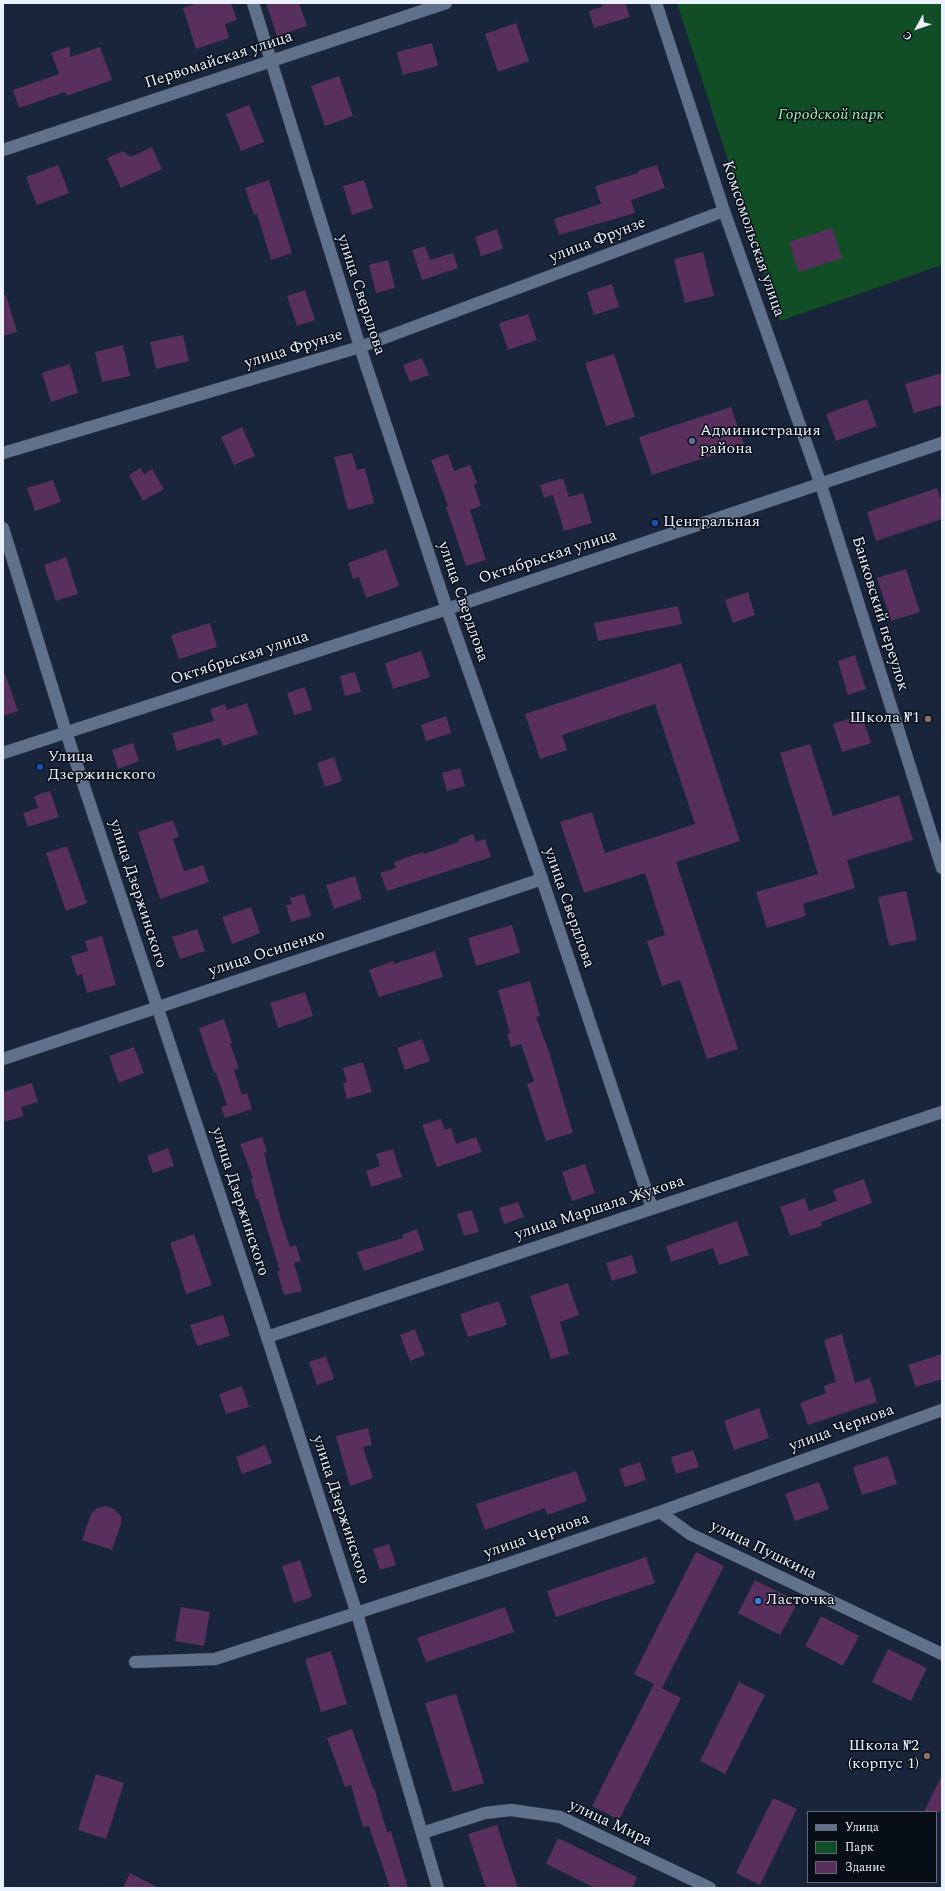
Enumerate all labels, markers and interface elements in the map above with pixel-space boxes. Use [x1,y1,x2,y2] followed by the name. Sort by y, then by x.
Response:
[897,8,937,48] north arrow
[143,28,295,94] street label: Первомайская улица
[898,28,916,45] text: С
[778,106,884,126] park label: Городской парк
[716,158,788,320] street label: Комсомольская улица
[547,214,649,268] street label: улица Фрунзе
[331,232,389,358] street label: улица Свердлова
[243,326,345,374] street label: улица Фрунзе
[700,422,821,460] place label: Администрация района
[687,436,697,446] marker: Администрация района
[663,513,760,533] place label: Центральная
[650,518,660,528] marker: Центральная
[477,527,619,589] street label: Октябрьская улица
[846,534,912,694] street label: Банковский переулок
[432,539,492,665] street label: улица Свердлова
[169,628,311,690] street label: Октябрьская улица
[849,709,920,729] place label: Школа №1
[923,714,933,724] marker: Школа №1
[48,748,156,786] place label: Улица Дзержинского
[35,762,45,772] marker: Улица Дзержинского
[104,817,170,971] street label: улица Дзержинского
[538,845,598,971] street label: улица Свердлова
[206,926,328,982] street label: улица Осипенко
[206,1125,272,1279] street label: улица Дзержинского
[513,1172,687,1246] street label: улица Маршала Жукова
[787,1401,897,1457] street label: улица Чернова
[307,1433,373,1587] street label: улица Дзержинского
[482,1510,592,1564] street label: улица Чернова
[707,1517,819,1585] street label: улица Пушкина
[766,1591,835,1611] place label: Ласточка
[753,1596,763,1606] marker: Ласточка
[848,1737,919,1775] place label: Школа №2 (корпус 1)
[922,1751,932,1761] marker: Школа №2 (корпус 1)
[566,1796,654,1852] street label: улица Мира
[807,1811,937,1883] legend
[845,1818,879,1837] text: Улица
[845,1838,874,1857] text: Парк
[845,1858,885,1877] text: Здание

